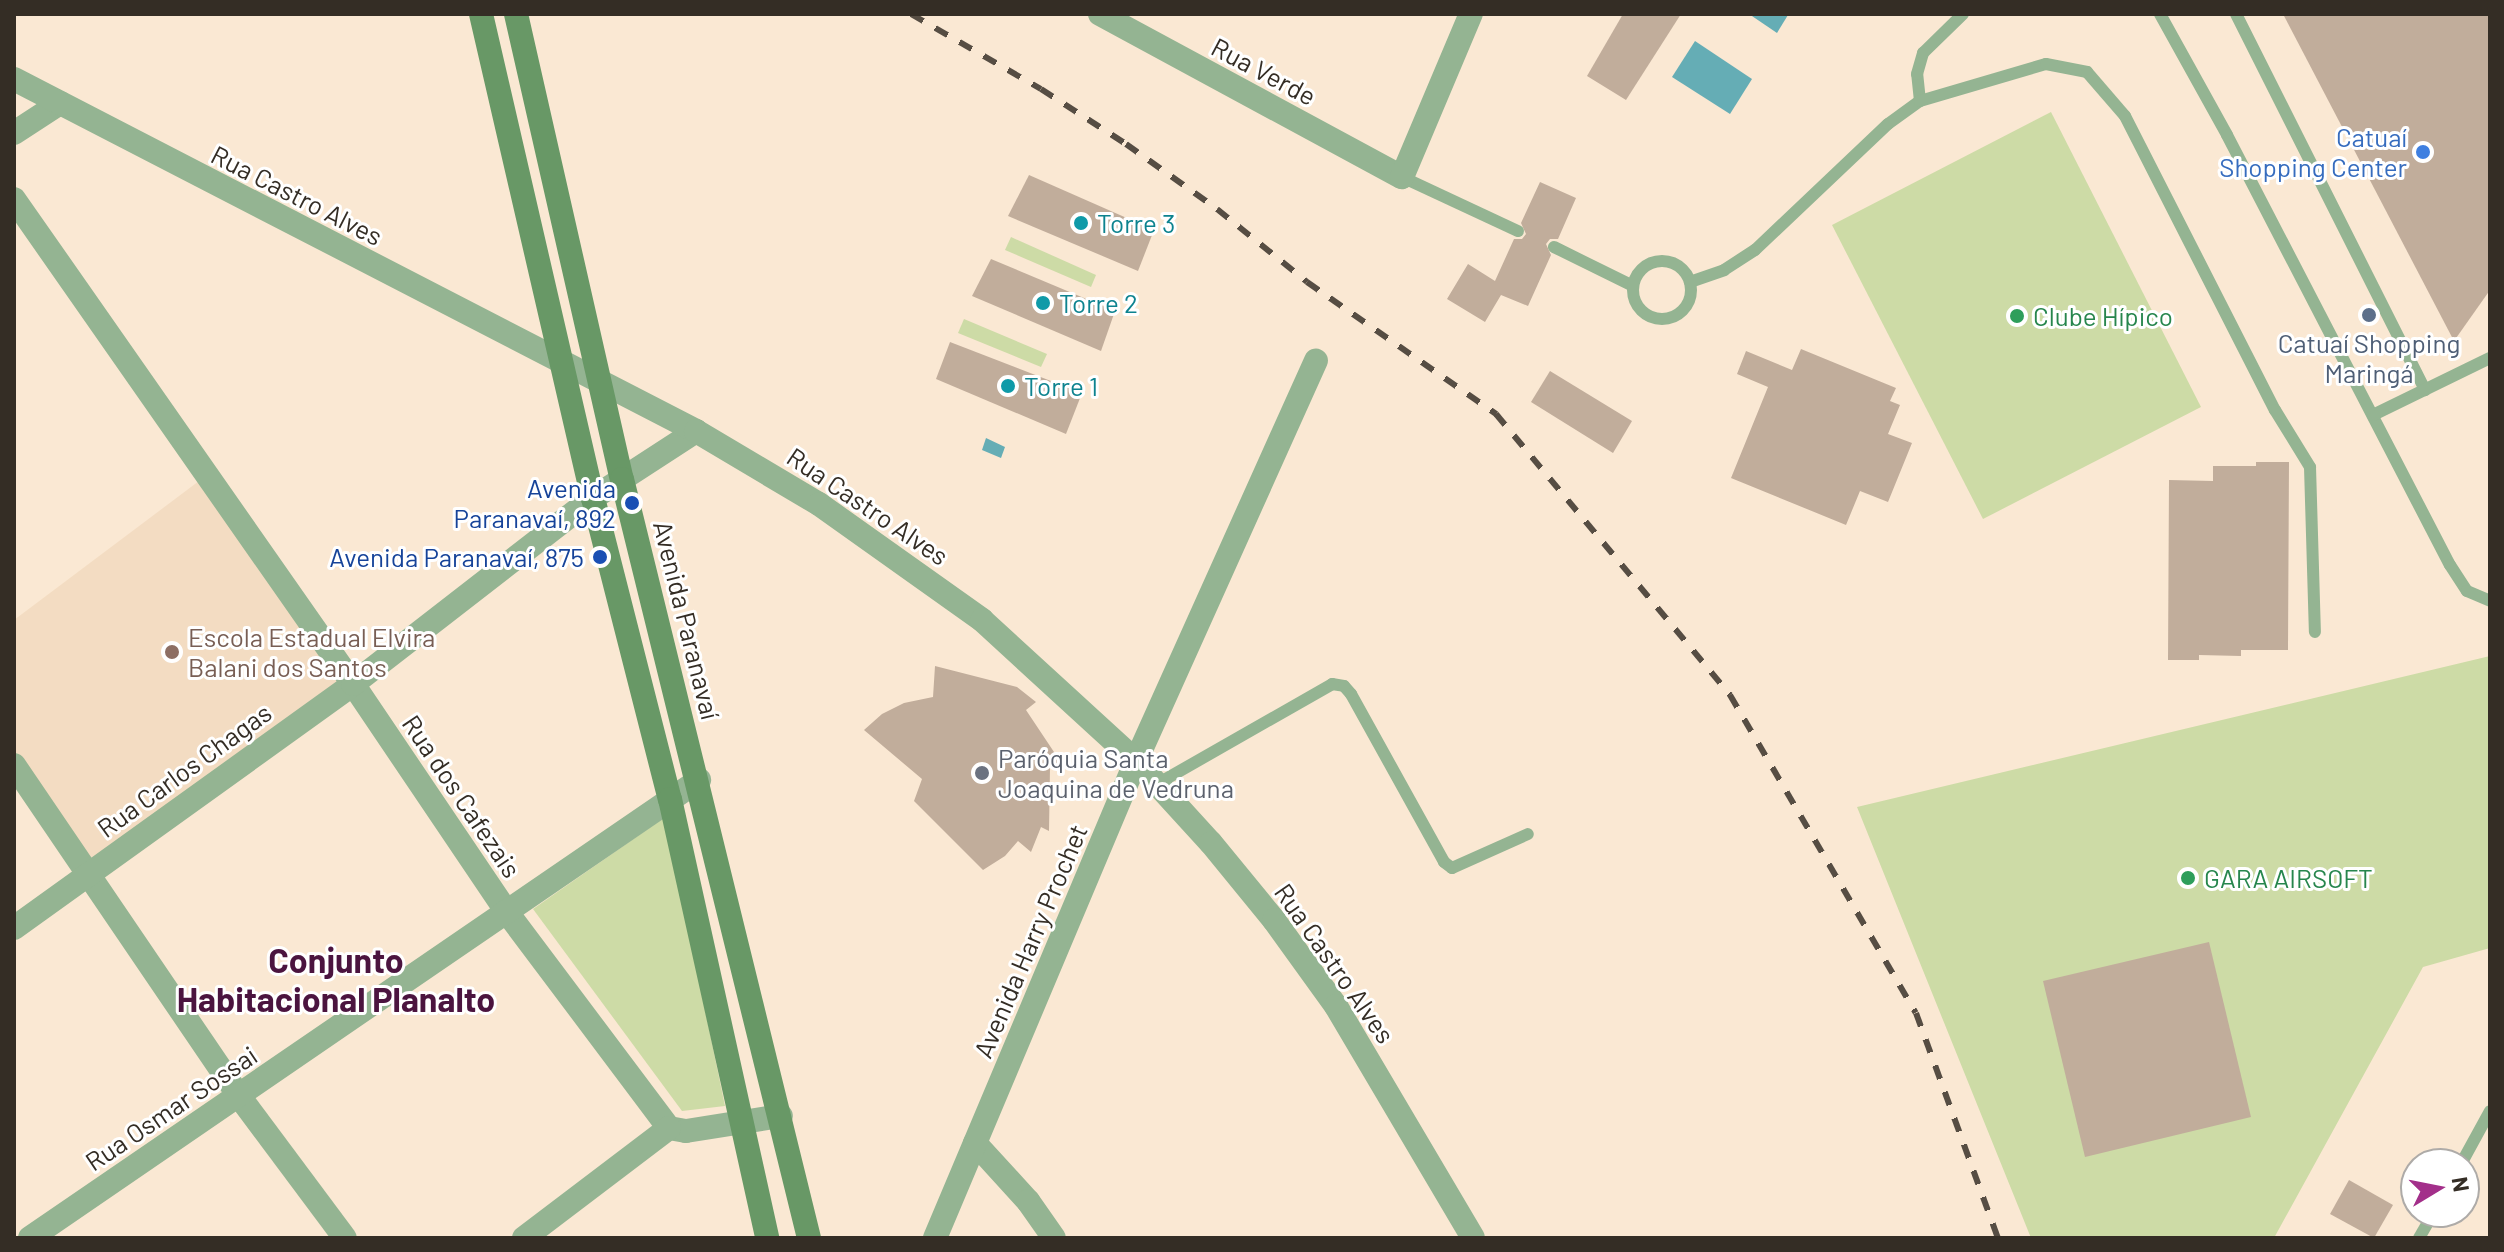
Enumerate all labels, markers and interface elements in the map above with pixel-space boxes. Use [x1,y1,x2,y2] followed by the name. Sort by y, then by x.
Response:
[1207,31,1321,111] street label: Rua Verde
[2219,121,2407,182] place label: Catuaí Shopping Center
[206,139,388,251] street label: Rua Castro Alves
[2414,143,2432,161] marker: Catuaí Shopping Center
[1097,207,1175,239] place label: Torre 3
[1072,214,1090,232] marker: Torre 3
[1059,287,1138,319] place label: Torre 2
[1034,294,1052,312] marker: Torre 2
[2033,300,2173,332] place label: Clube Hípico
[2360,306,2378,324] marker: Catuaí Shopping Maringá
[2008,307,2026,325] marker: Clube Hípico
[2278,327,2460,388] place label: Catuaí Shopping Maringá
[1024,370,1098,402] place label: Torre 1
[999,377,1017,395] marker: Torre 1
[781,441,955,571] street label: Rua Castro Alves
[454,472,616,534] place label: Avenida Paranavaí, 892
[623,494,641,512] marker: Avenida Paranavaí, 892
[647,518,727,722] street label: Avenida Paranavaí
[329,541,584,573] place label: Avenida Paranavaí, 875
[591,548,609,566] marker: Avenida Paranavaí, 875
[188,621,435,682] place label: Escola Estadual Elvira Balani dos Santos
[163,643,181,661] marker: Escola Estadual Elvira Balani dos Santos
[91,696,277,844] street label: Rua Carlos Chagas
[396,709,528,883] street label: Rua dos Cafezais
[998,742,1234,804] place label: Paróquia Santa Joaquina de Vedruna
[973,764,991,782] marker: Paróquia Santa Joaquina de Vedruna
[967,820,1093,1062] street label: Avenida Harry Prochet
[2204,862,2373,894] place label: GARA AIRSOFT
[2179,869,2197,887] marker: GARA AIRSOFT
[1268,877,1402,1049] street label: Rua Castro Alves
[177,939,495,1018] district label: Conjunto Habitacional Planalto
[79,1039,263,1177] street label: Rua Osmar Sossai
[2400,1148,2480,1228] north arrow
[2448,1175,2476,1194] text: N

